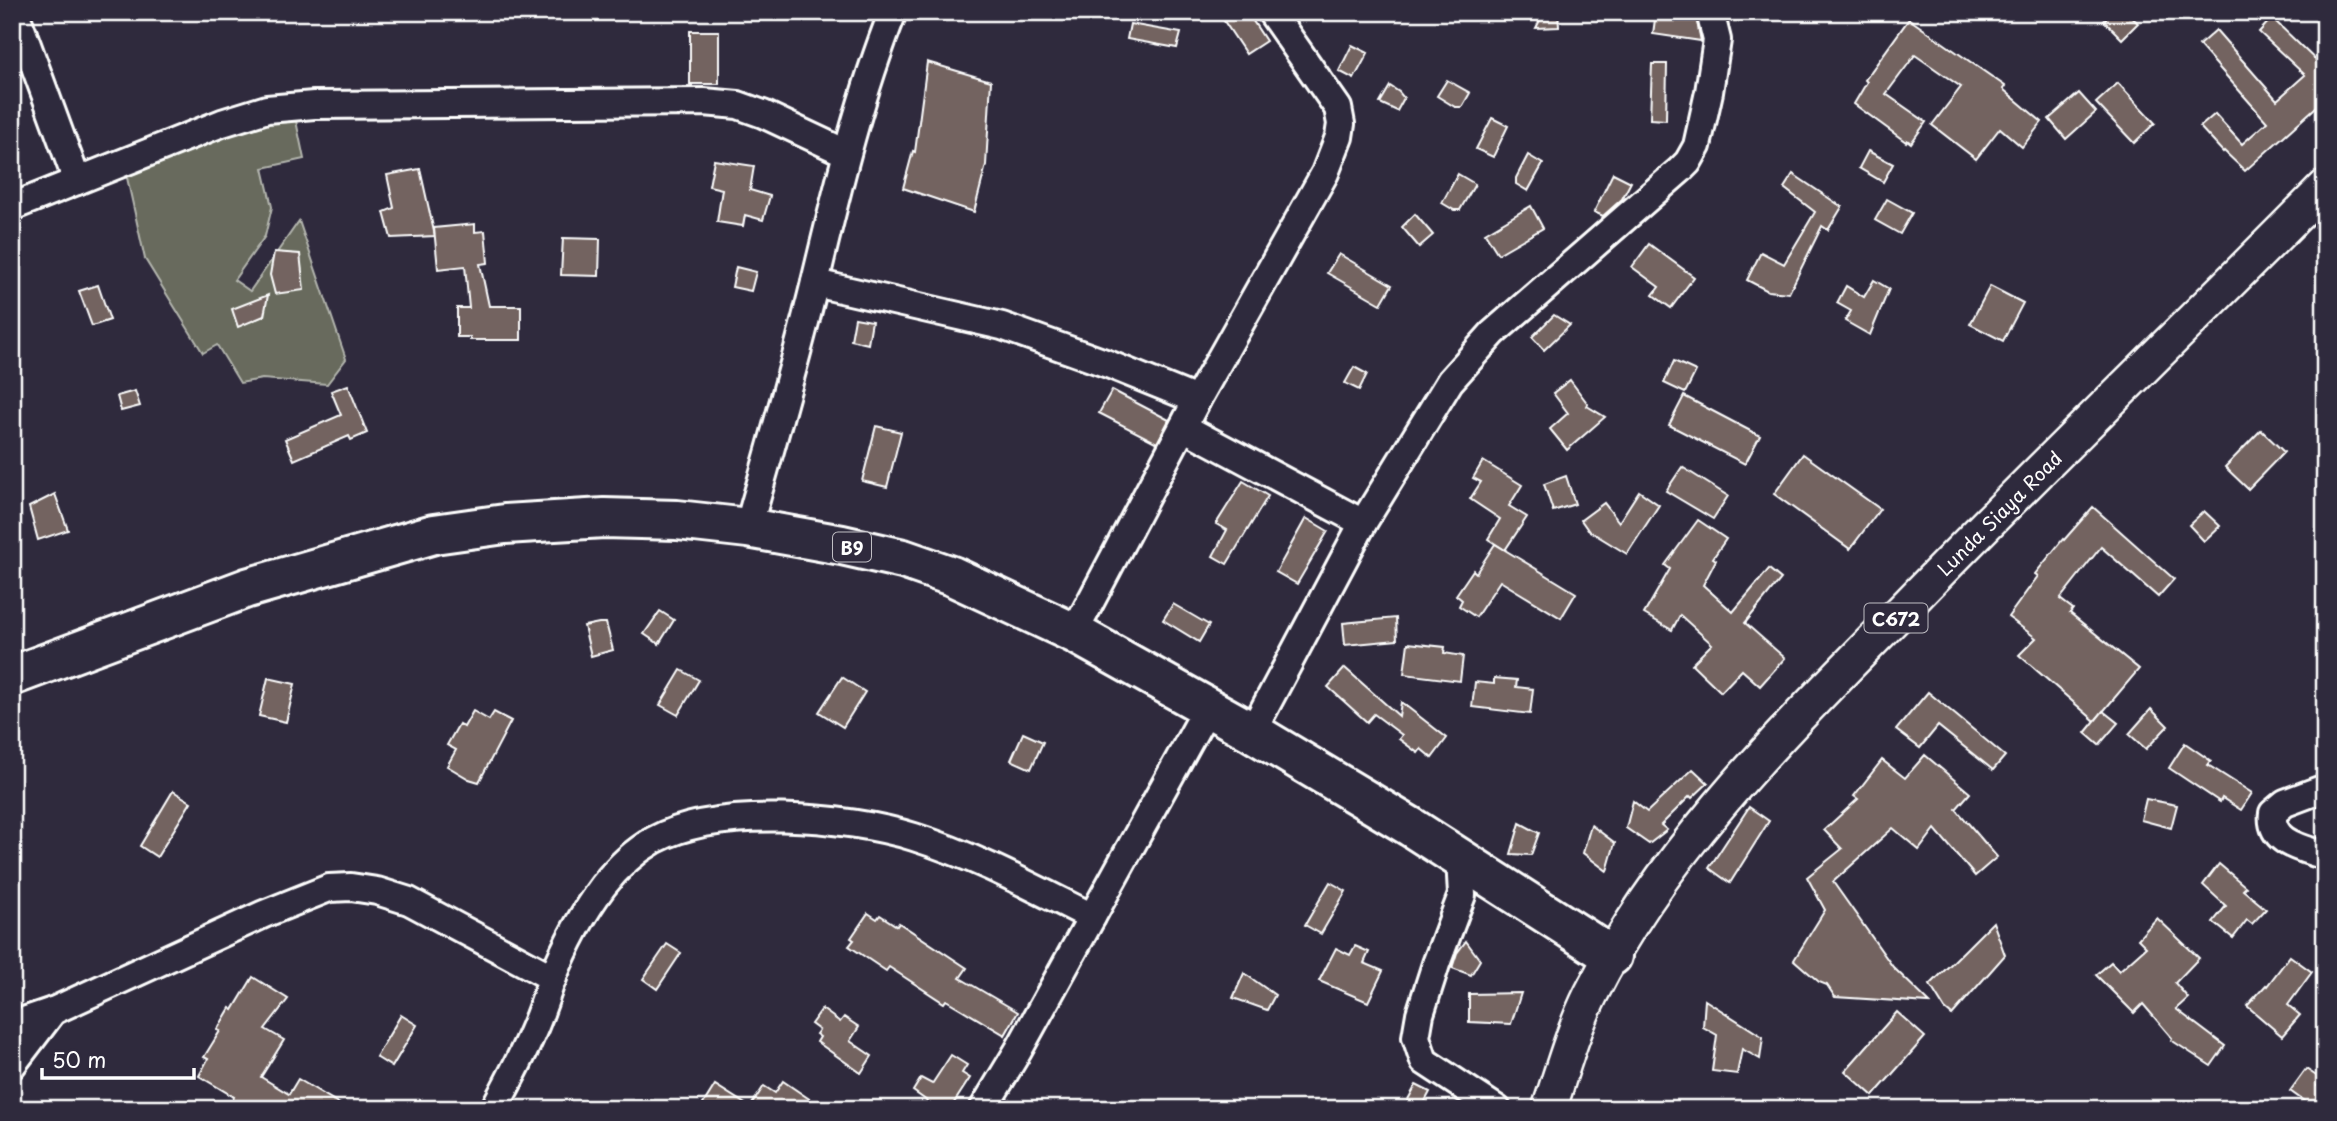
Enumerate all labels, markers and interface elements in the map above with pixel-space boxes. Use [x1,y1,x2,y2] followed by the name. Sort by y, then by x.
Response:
[1930,444,2068,582] street label: Lunda Siaya Road
[833,532,871,562] road number: B9
[1864,604,1927,632] road number: C672
[42,1037,194,1081] scale bar
[52,1043,106,1075] text: 50 m

